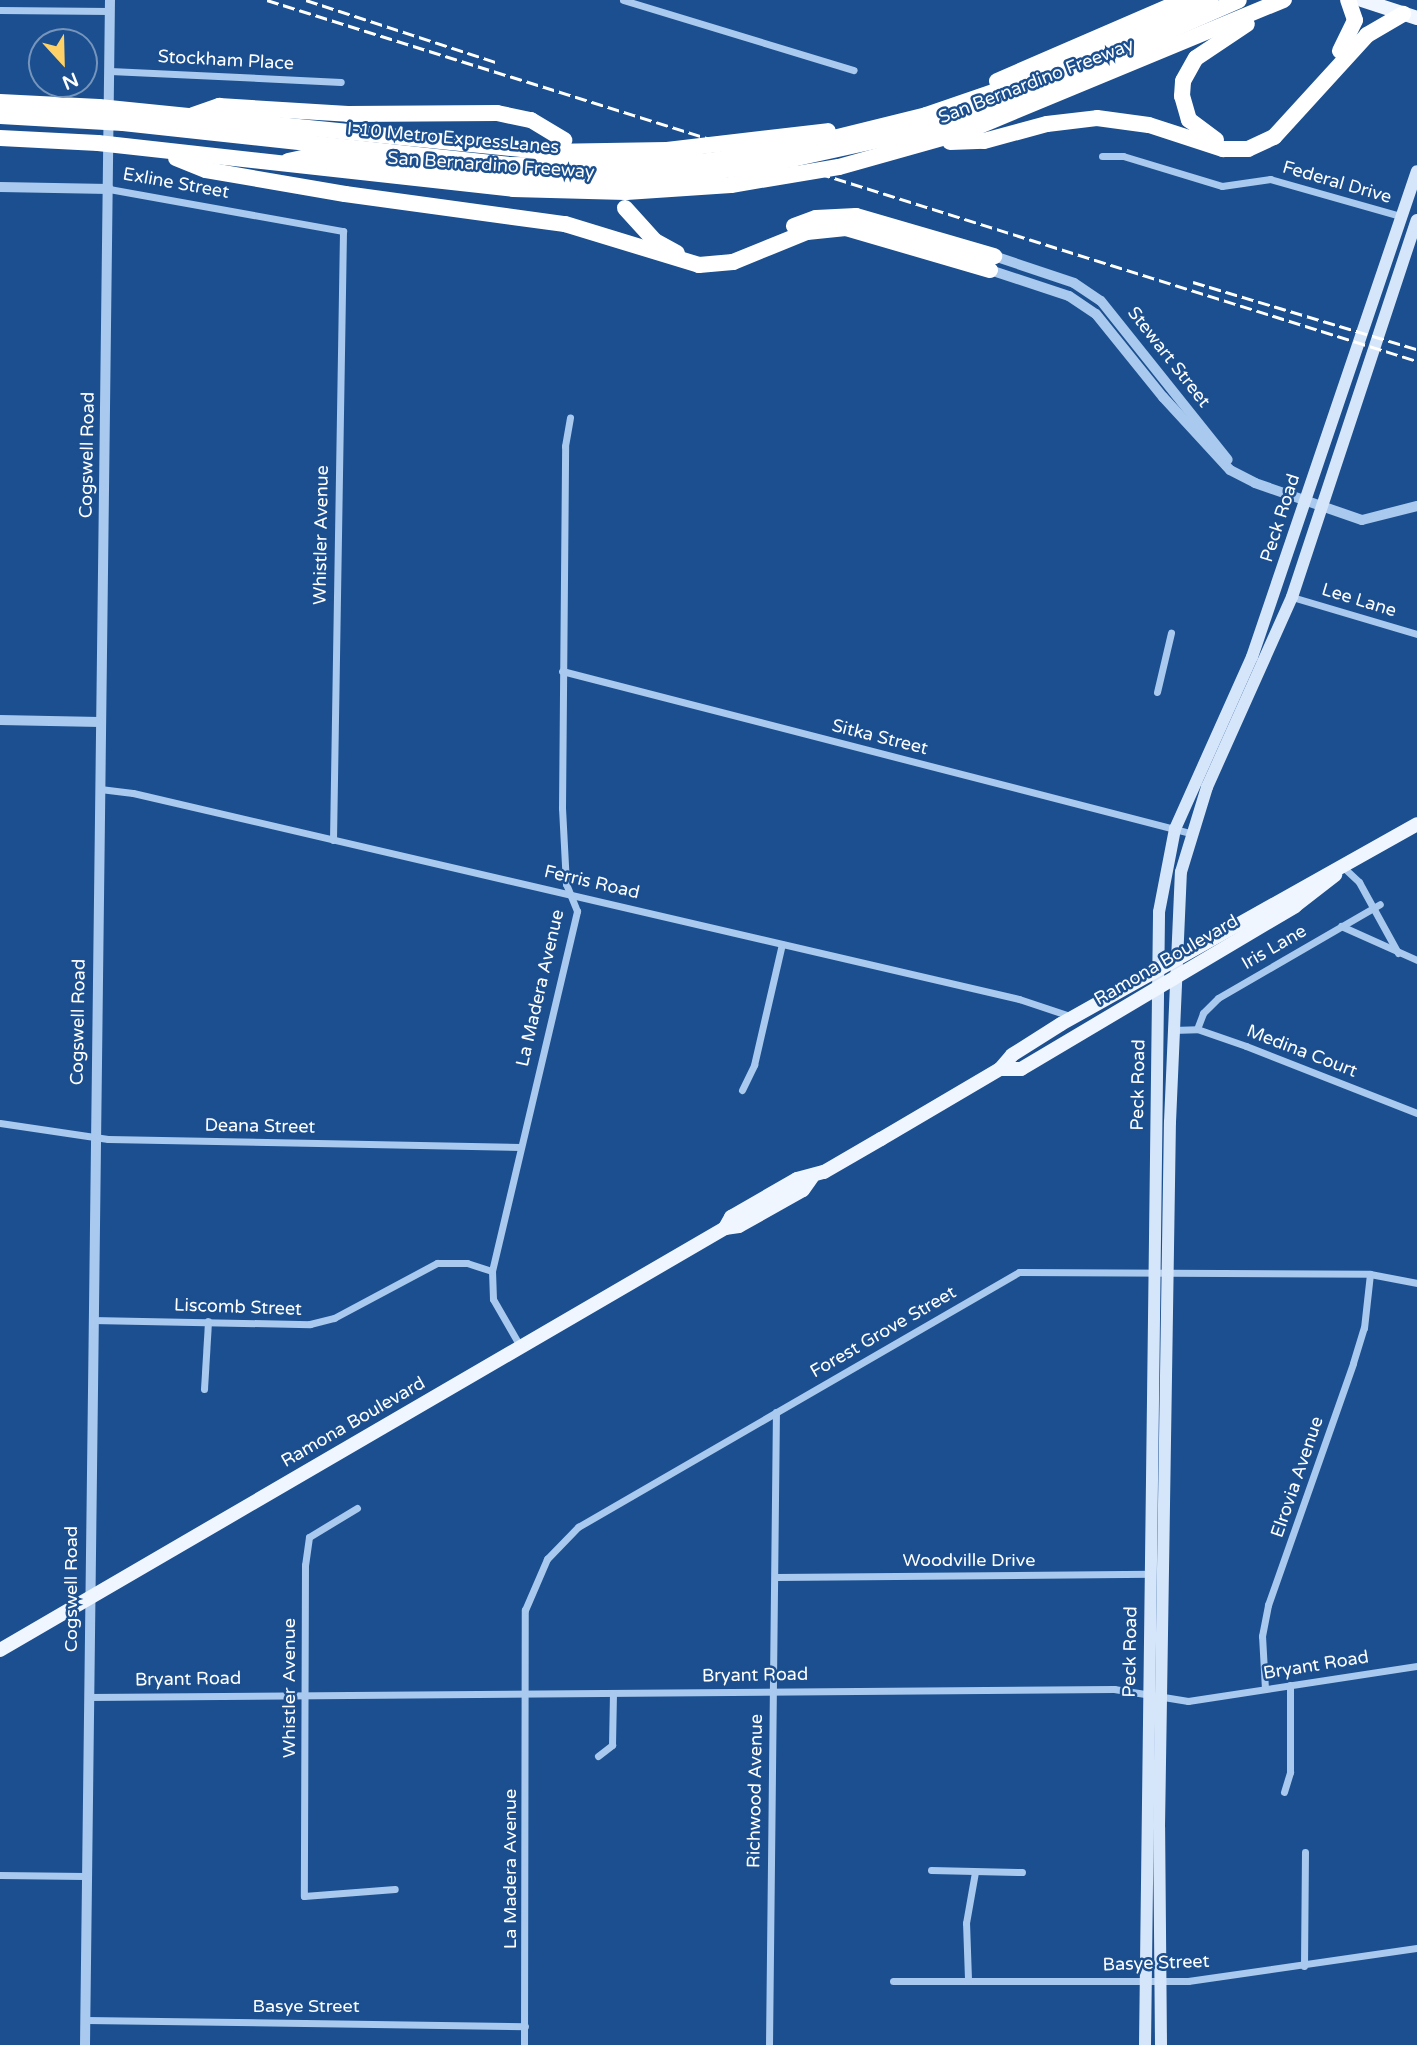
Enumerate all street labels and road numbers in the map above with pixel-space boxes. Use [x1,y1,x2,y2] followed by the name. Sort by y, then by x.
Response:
[935,34,1137,128] street label: San Bernardino Freeway
[157,46,295,74] street label: Stockham Place
[346,118,560,158] street label: I-10 Metro ExpressLanes
[387,147,595,183] street label: San Bernardino Freeway
[1280,156,1394,208] street label: Federal Drive
[121,163,231,203] street label: Exline Street
[1123,302,1215,412] street label: Stewart Street
[75,392,99,518] street label: Cogswell Road
[309,465,333,605] street label: Whistler Avenue
[1256,471,1304,565] street label: Peck Road
[1319,578,1399,622] street label: Lee Lane
[830,715,930,759] street label: Sitka Street
[542,861,642,903] street label: Ferris Road
[511,907,569,1069] street label: La Madera Avenue
[1090,910,1242,1010] street label: Ramona Boulevard
[1238,920,1310,974] street label: Iris Lane
[66,959,90,1085] street label: Cogswell Road
[1244,1020,1360,1082] street label: Medina Court
[1126,1039,1150,1131] street label: Peck Road
[204,1114,316,1138] street label: Deana Street
[806,1281,960,1383] street label: Forest Grove Street
[174,1294,302,1320] street label: Liscomb Street
[277,1372,429,1472] street label: Ramona Boulevard
[1266,1414,1328,1540] street label: Elrovia Avenue
[60,1526,82,1652] street label: Cogswell Road
[903,1549,1035,1571] street label: Woodville Drive
[1118,1606,1142,1698] street label: Peck Road
[278,1618,300,1758] street label: Whistler Avenue
[1262,1646,1370,1684] street label: Bryant Road
[702,1663,808,1687] street label: Bryant Road
[135,1667,241,1691] street label: Bryant Road
[743,1714,767,1868] street label: Richwood Avenue
[499,1789,521,1949] street label: La Madera Avenue
[1102,1950,1210,1976] street label: Basye Street
[252,1995,360,2017] street label: Basye Street

